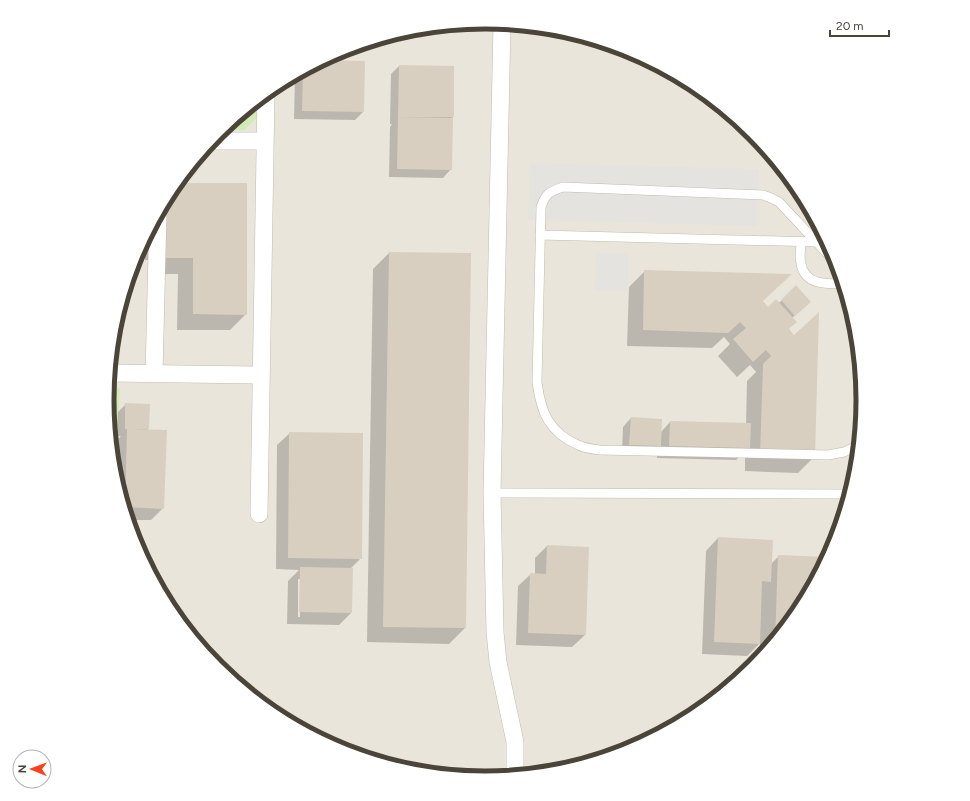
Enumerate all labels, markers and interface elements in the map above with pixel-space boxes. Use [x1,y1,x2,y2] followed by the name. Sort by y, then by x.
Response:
[830,12,889,38] scale bar
[836,19,864,33] text: 20 m
[12,749,52,789] north arrow
[16,764,29,773] text: N

